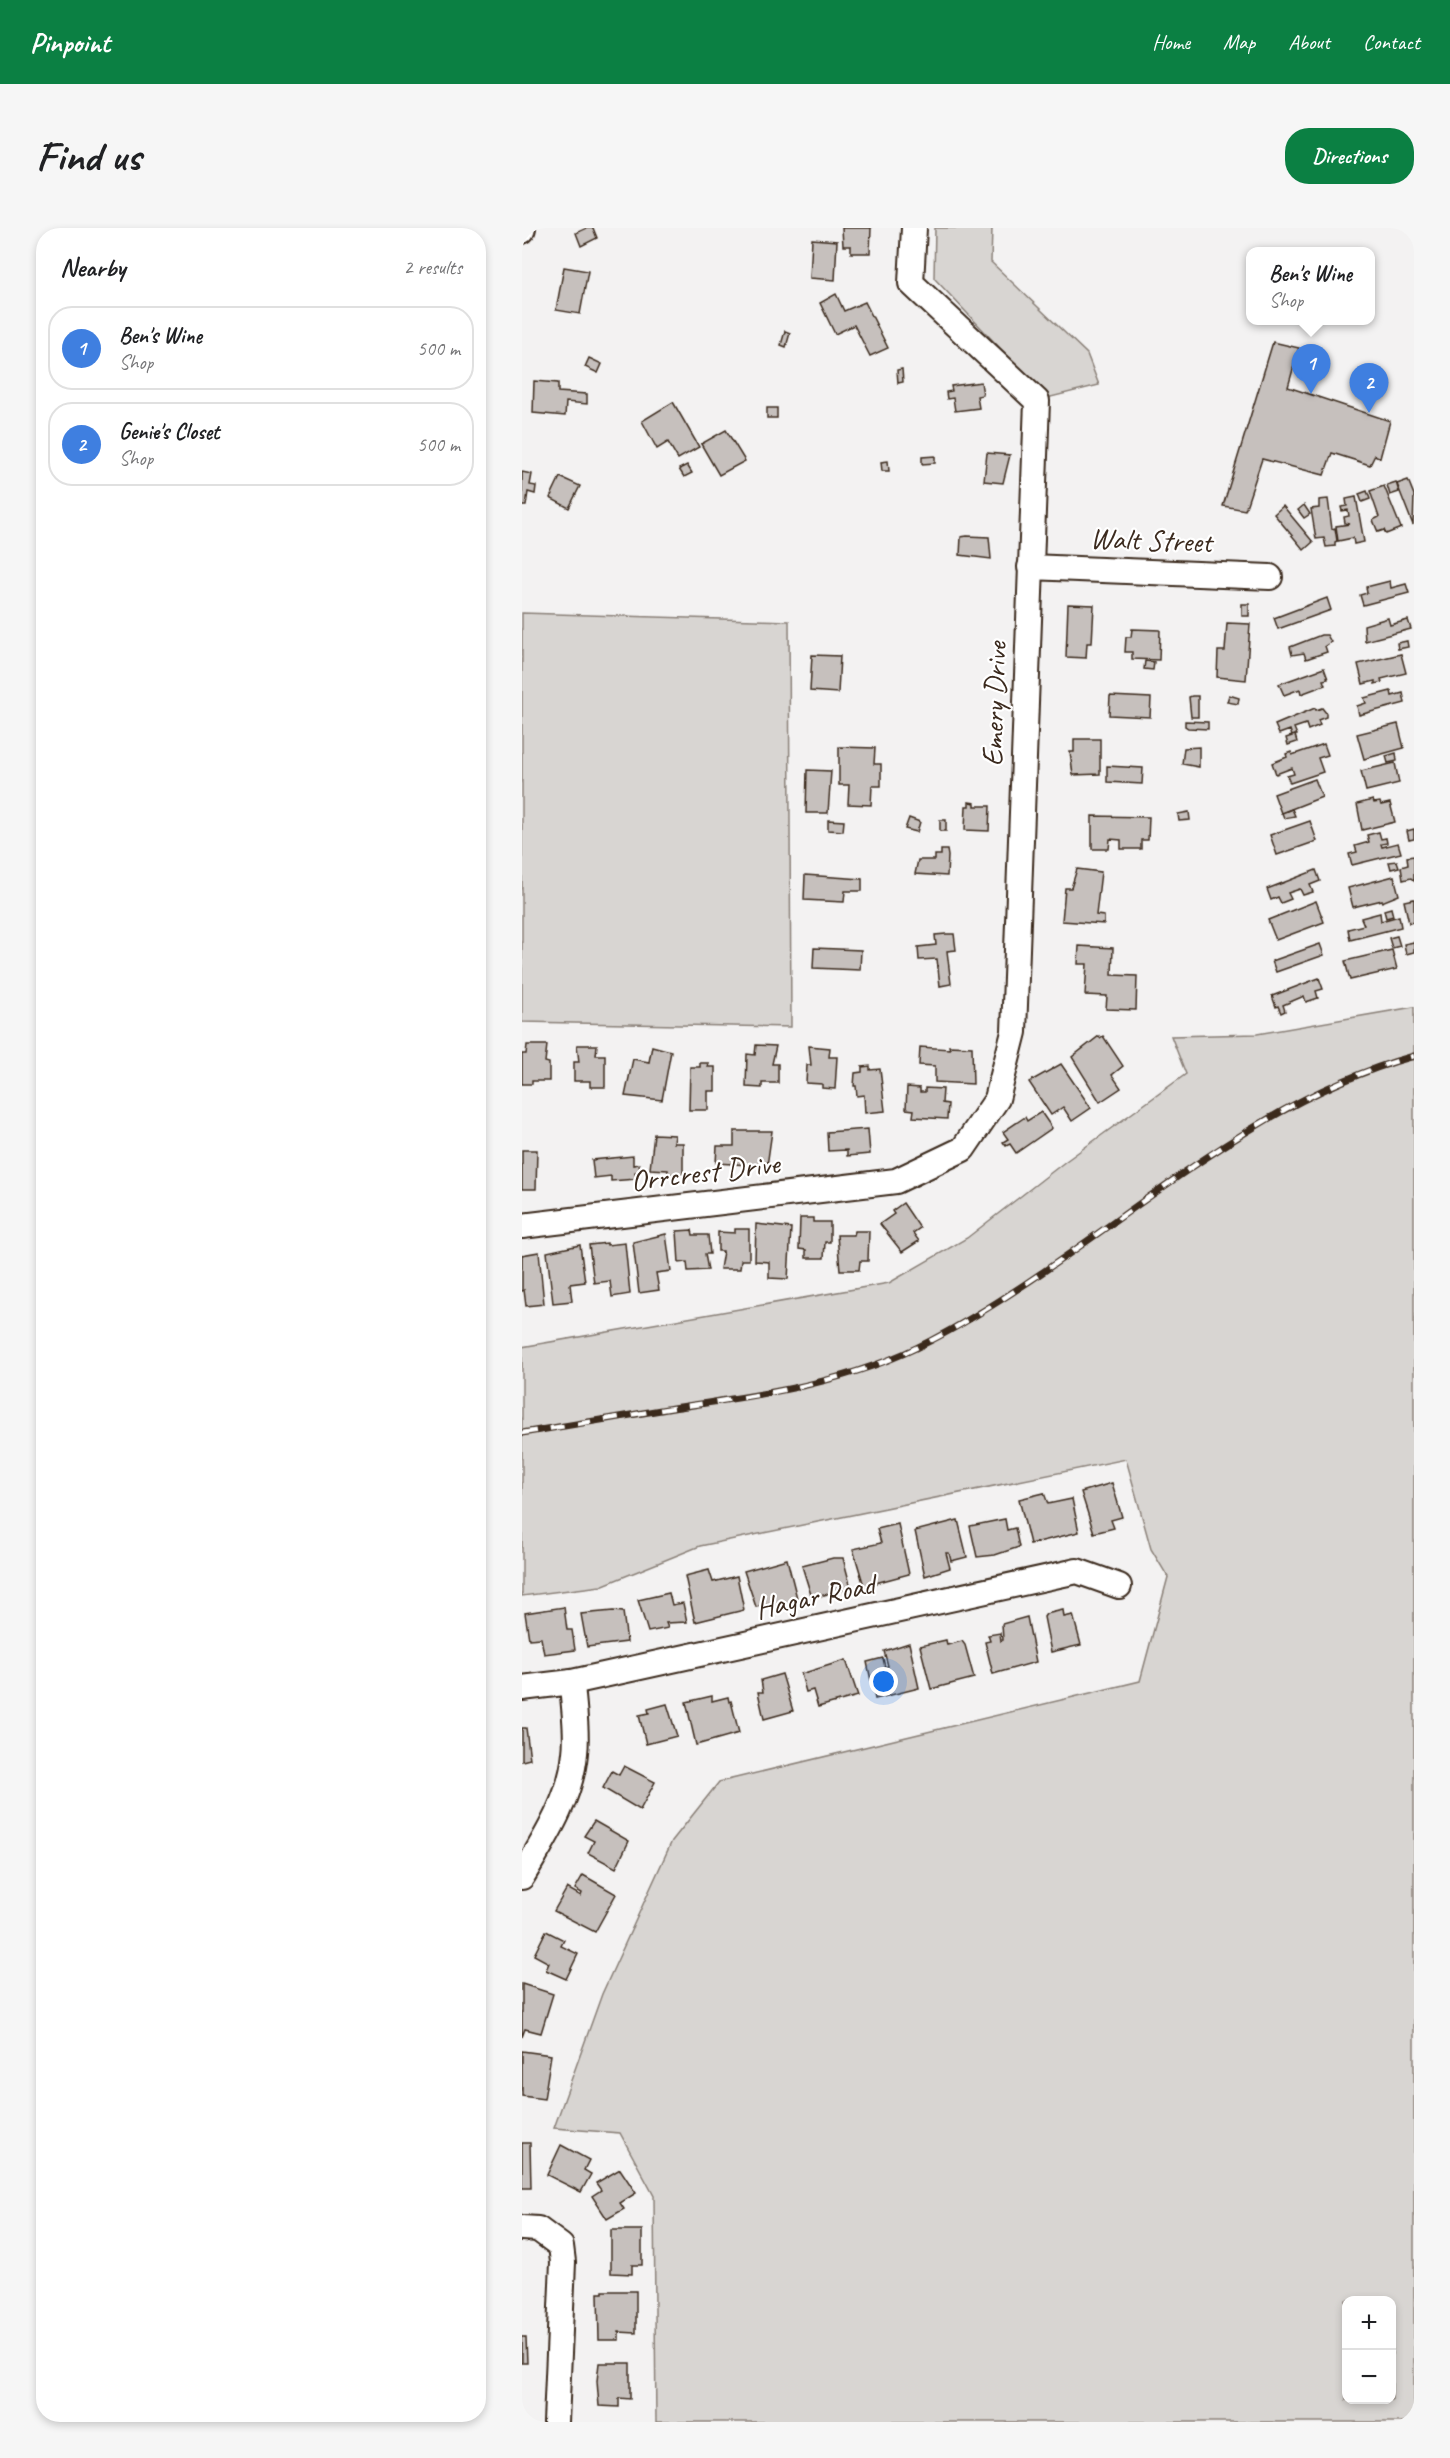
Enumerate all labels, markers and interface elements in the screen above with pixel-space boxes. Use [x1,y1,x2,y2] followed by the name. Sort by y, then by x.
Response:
[30,25,110,60] text: Pinpoint
[1152,29,1190,55] text: Home
[1223,29,1255,55] text: Map
[1288,29,1330,55] text: About
[1363,29,1420,55] text: Contact
[1285,128,1414,184] button: Directions
[36,130,141,183] text: Find us
[1246,247,1375,325] popup
[60,251,125,284] text: Nearby
[403,255,462,280] text: 2 results
[1269,260,1352,288] text: Ben's Wine
[1269,288,1303,313] text: Shop
[119,322,202,350] text: Ben's Wine
[77,336,86,361] text: 1
[417,336,460,361] text: 500 m
[1292,344,1330,394] pin: 1
[119,350,153,375] text: Shop
[1350,364,1388,413] pin: 2
[119,418,219,446] text: Genie's Closet
[77,432,86,457] text: 2
[417,432,460,457] text: 500 m
[119,446,153,471] text: Shop
[1090,519,1216,561] street label: Walt Street
[973,639,1015,767] street label: Emery Drive
[629,1144,784,1200] street label: Orrcrest Drive
[752,1564,882,1627] street label: Hagar Road
[869,1667,898,1696] your location
[1342,2296,1396,2404] map controls
[1342,2296,1396,2350] button: +
[1342,2350,1396,2404] button: −

